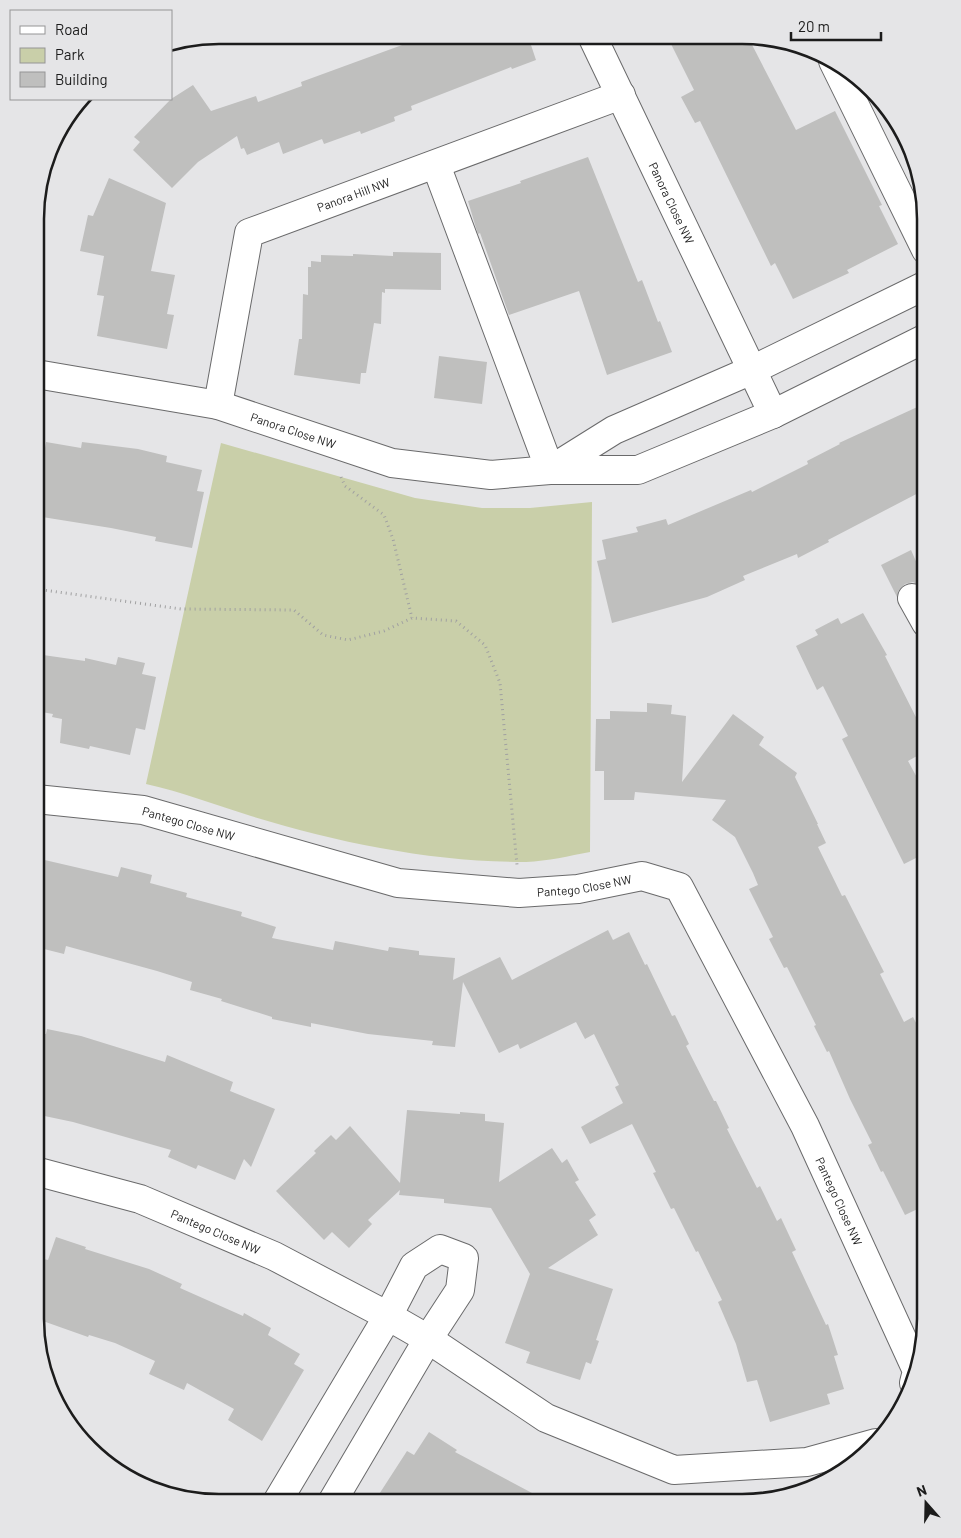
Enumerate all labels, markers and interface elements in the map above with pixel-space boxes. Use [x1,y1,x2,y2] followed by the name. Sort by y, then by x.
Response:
[10,10,172,100] legend
[791,10,881,42] scale bar
[798,17,830,35] text: 20 m
[55,20,88,38] text: Road
[55,45,85,63] text: Park
[55,70,108,88] text: Building
[646,160,698,246] street label: Panora Close NW
[315,174,392,214] street label: Panora Hill NW
[249,409,338,451] street label: Panora Close NW
[141,803,237,843] street label: Pantego Close NW
[536,871,633,899] street label: Pantego Close NW
[813,1155,866,1248] street label: Pantego Close NW
[169,1206,263,1257] street label: Pantego Close NW
[901,1478,951,1528] north arrow
[914,1481,929,1500] text: N

